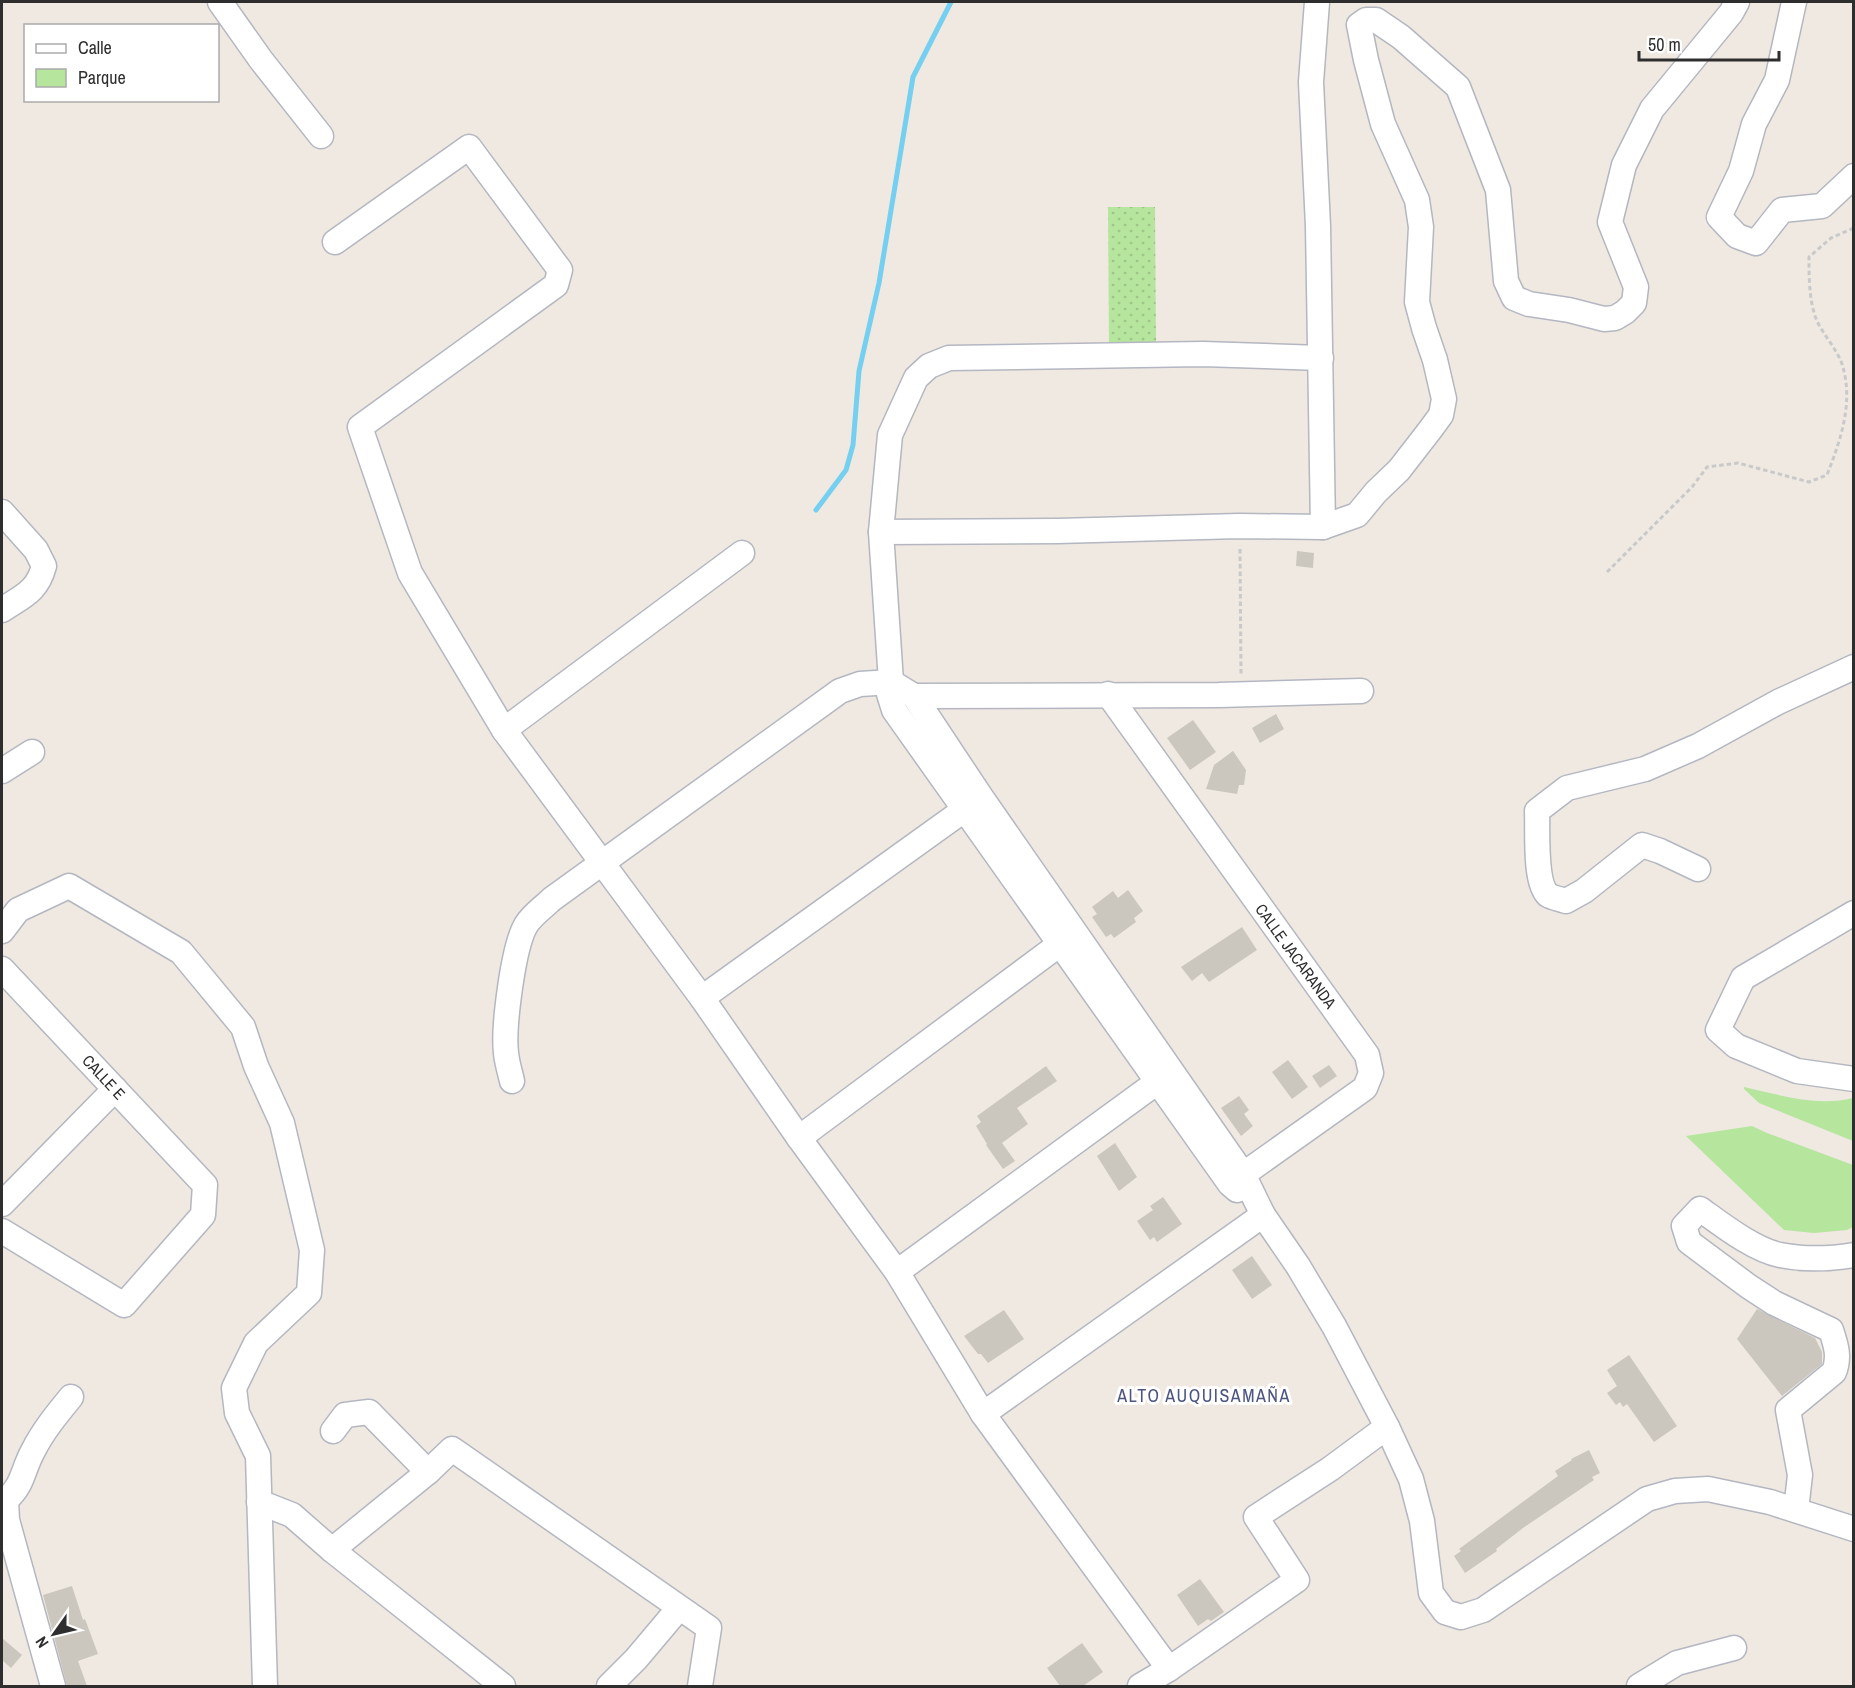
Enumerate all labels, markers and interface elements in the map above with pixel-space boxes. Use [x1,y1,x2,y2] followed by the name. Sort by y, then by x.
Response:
[24,24,219,102] legend
[1639,24,1778,62] scale bar
[1648,32,1681,57] text: 50 m
[78,35,112,60] text: Calle
[78,65,126,90] text: Parque
[1250,899,1342,1013] street label: CALLE JACARANDA
[78,1050,130,1104] street label: CALLE E
[1116,1383,1291,1408] district label: ALTO AUQUISAMAÑA
[24,1604,84,1664] north arrow
[30,1632,53,1652] text: N

